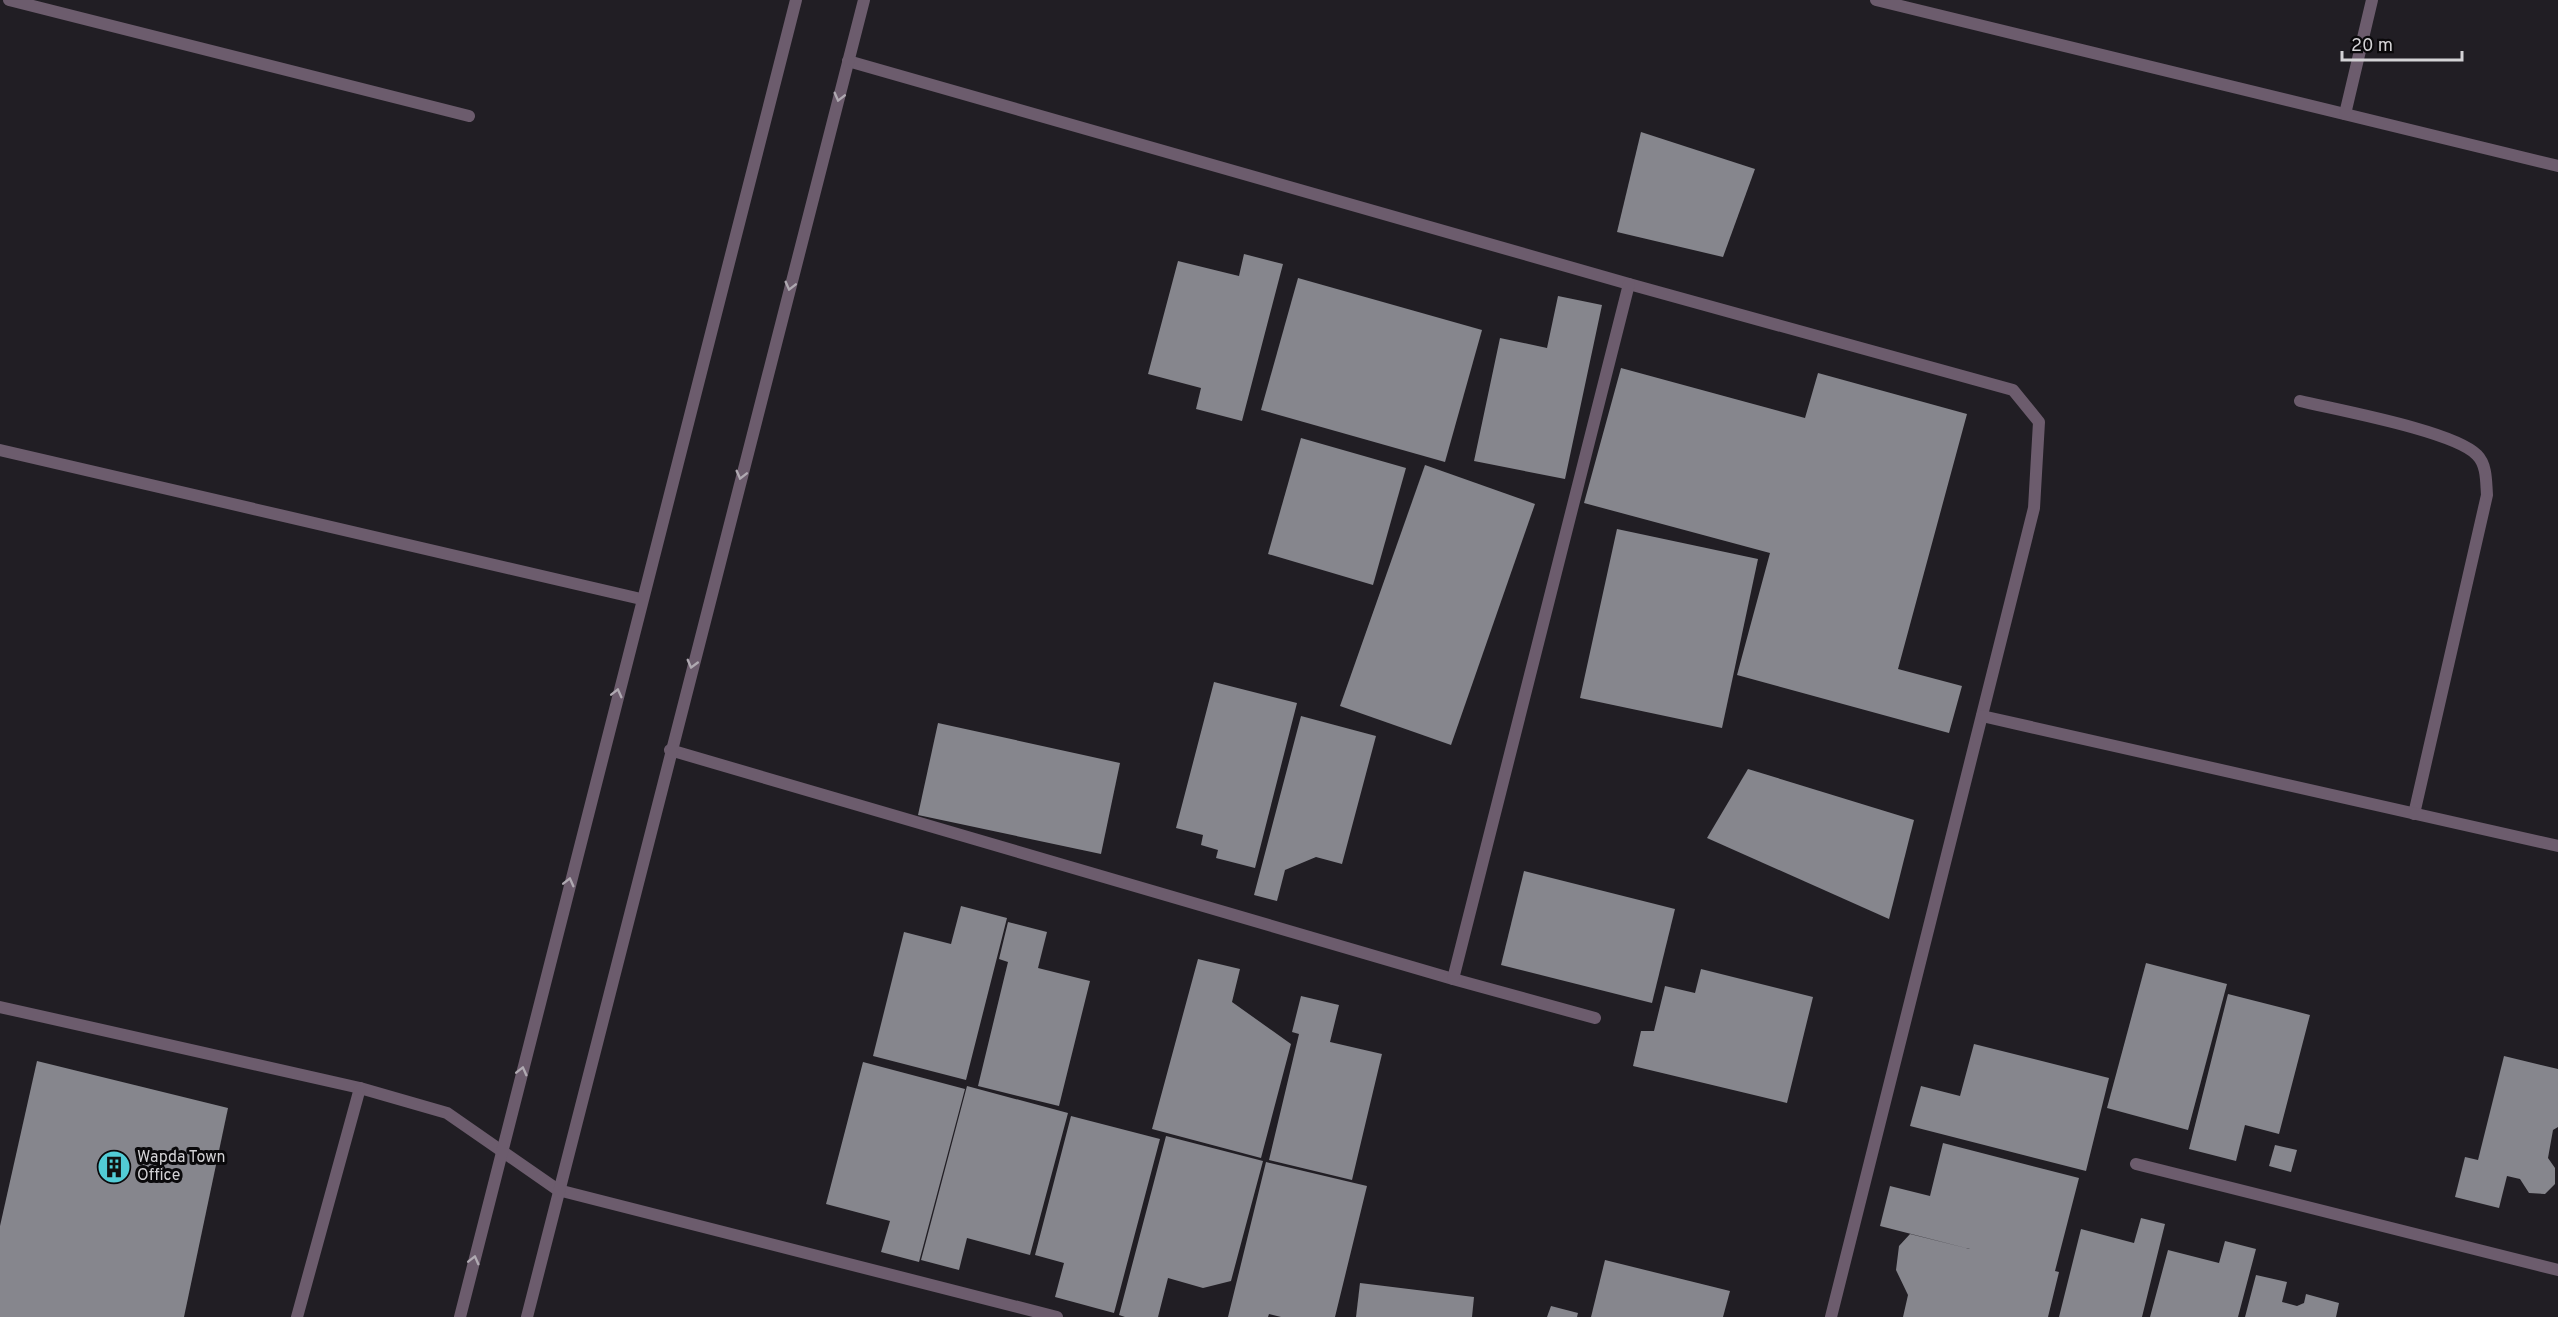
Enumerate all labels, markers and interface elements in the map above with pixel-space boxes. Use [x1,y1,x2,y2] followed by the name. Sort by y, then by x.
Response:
[2342,24,2462,62] scale bar
[2351,35,2393,58] text: 20 m
[833,92,846,102] one-way arrow
[784,281,797,291] one-way arrow
[736,469,748,480] one-way arrow
[687,659,700,669] one-way arrow
[610,688,623,698] one-way arrow
[562,877,575,887] one-way arrow
[514,1066,527,1076] one-way arrow
[137,1148,226,1186] place label: Wapda Town Office
[96,1149,132,1185] building icon: Wapda Town Office
[467,1255,480,1265] one-way arrow

